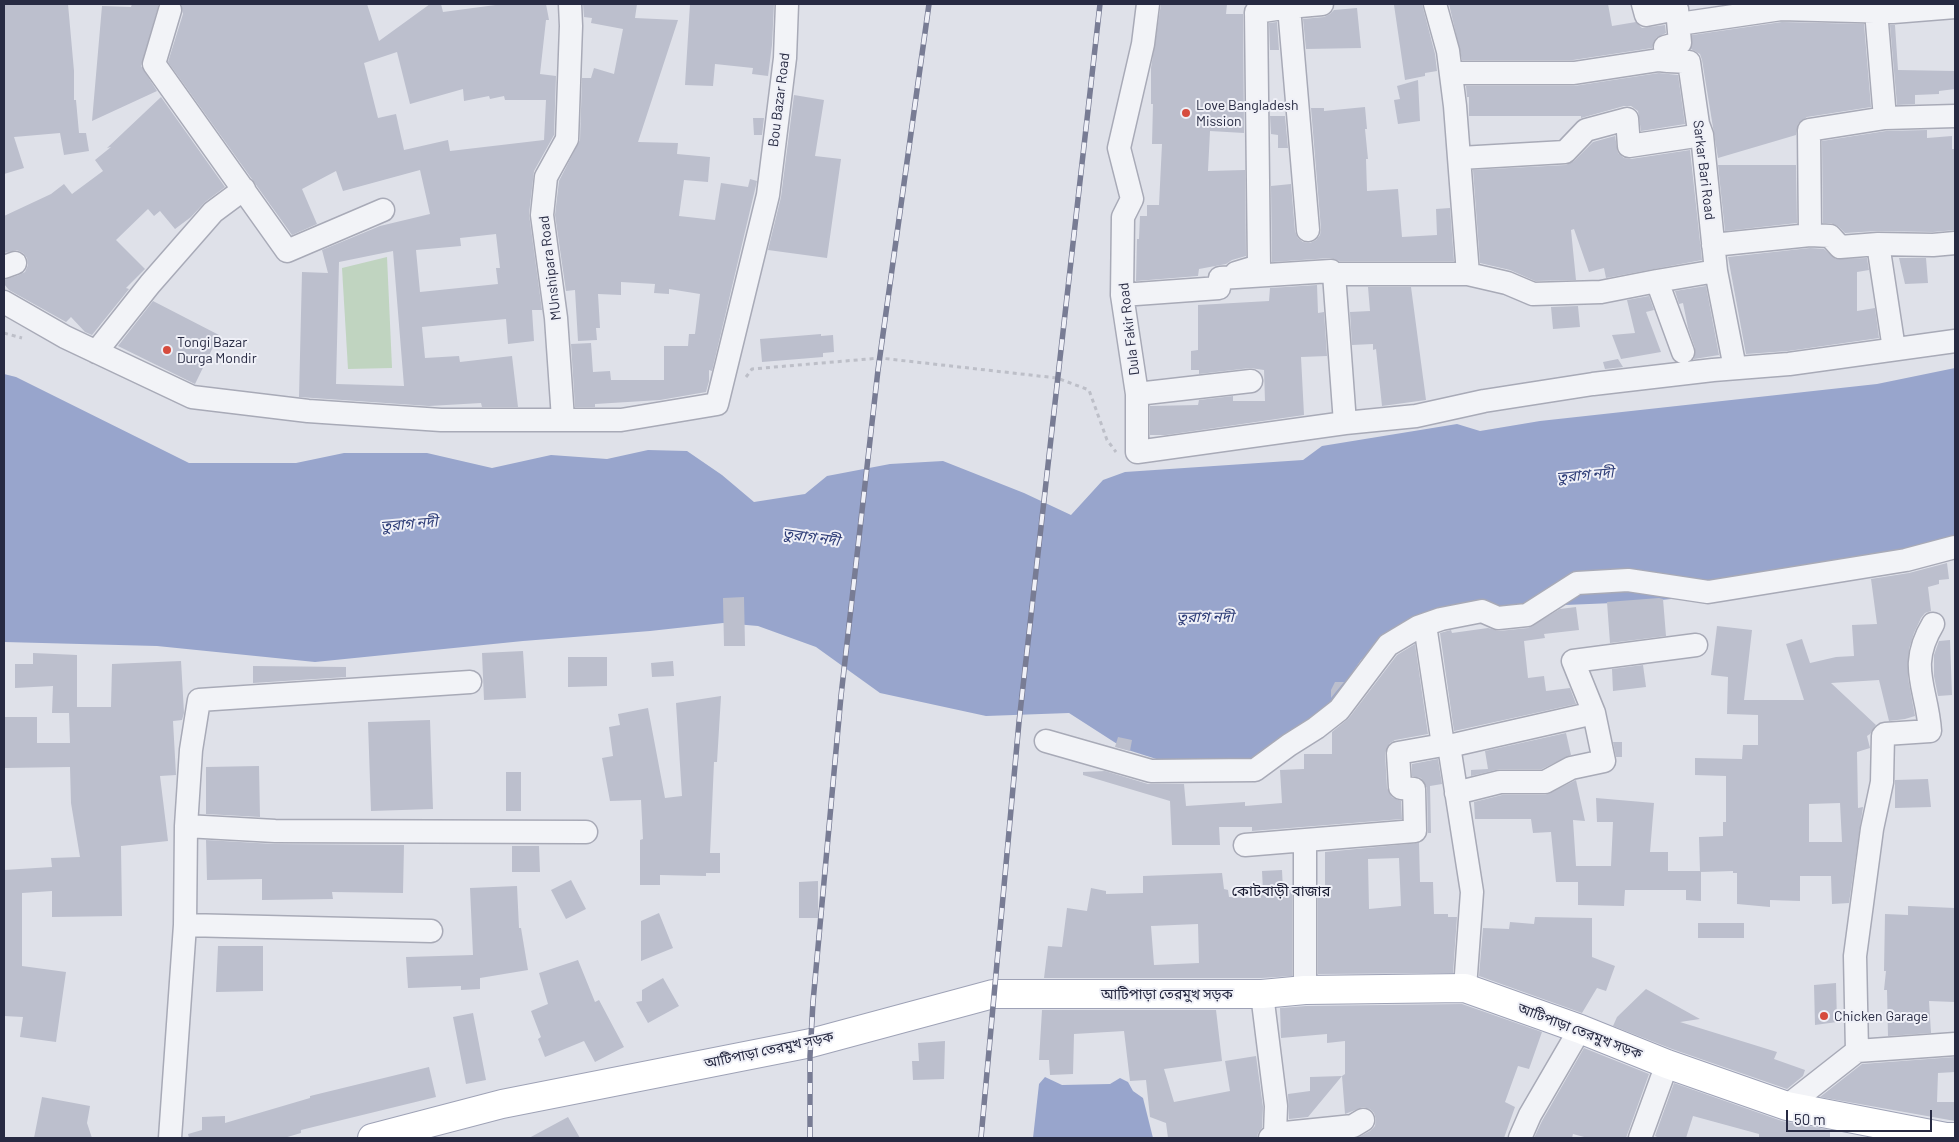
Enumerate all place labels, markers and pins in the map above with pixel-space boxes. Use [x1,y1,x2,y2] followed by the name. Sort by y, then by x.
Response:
[1196,97,1298,130] place label: Love Bangladesh Mission
[1180,107,1192,119] marker: Love Bangladesh Mission
[177,334,257,367] place label: Tongi Bazar Durga Mondir
[161,344,173,356] marker: Tongi Bazar Durga Mondir
[1834,1008,1928,1024] place label: Chicken Garage
[1818,1010,1830,1022] marker: Chicken Garage

